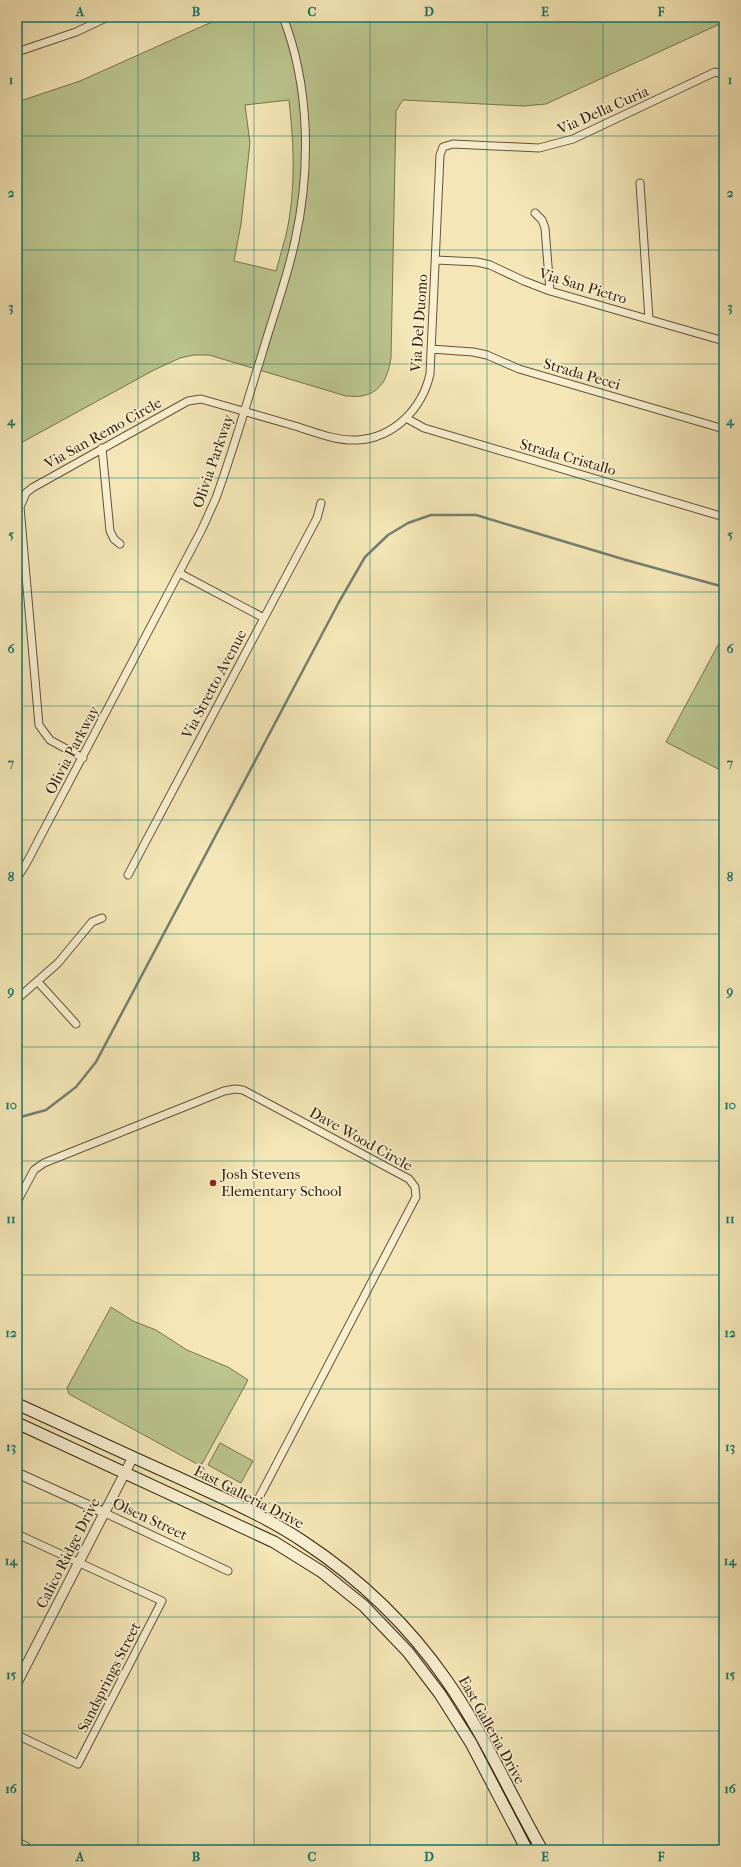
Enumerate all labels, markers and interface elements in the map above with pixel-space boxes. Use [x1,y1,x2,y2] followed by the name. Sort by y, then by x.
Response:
[75,4,85,19] text: A
[192,4,201,19] text: B
[308,4,317,19] text: C
[424,4,434,19] text: D
[541,4,549,19] text: E
[657,4,665,19] text: F
[9,72,14,87] text: 1
[728,72,733,87] text: 1
[554,81,652,139] street label: Via Della Curia
[8,185,15,200] text: 2
[727,185,734,200] text: 2
[536,264,629,308] street label: Via San Pietro
[407,273,431,373] street label: Via Del Duomo
[8,299,14,315] text: 3
[727,299,733,315] text: 3
[541,354,623,394] street label: Strada Pecei
[40,393,165,473] street label: Via San Remo Circle
[189,411,238,510] street label: Olivia Parkway
[6,413,16,429] text: 4
[725,413,735,429] text: 4
[518,435,619,479] street label: Strada Cristallo
[8,527,14,542] text: 5
[727,527,733,542] text: 5
[177,626,251,743] street label: Via Stretto Avenue
[7,641,15,656] text: 6
[726,641,734,656] text: 6
[41,702,103,797] street label: Olivia Parkway
[7,755,15,770] text: 7
[726,755,734,770] text: 7
[8,869,15,884] text: 8
[727,869,734,884] text: 8
[7,983,15,999] text: 9
[726,983,734,999] text: 9
[5,1097,17,1112] text: 10
[724,1097,736,1112] text: 10
[306,1103,416,1175] street label: Dave Wood Circle
[220,1165,342,1200] place label: Josh Stevens Elementary School
[208,1178,218,1188] marker: Josh Stevens Elementary School
[6,1211,16,1226] text: 11
[725,1211,735,1226] text: 11
[5,1325,17,1340] text: 12
[724,1325,736,1340] text: 12
[6,1439,16,1455] text: 13
[725,1439,735,1455] text: 13
[191,1462,307,1533] street label: East Galleria Drive
[32,1494,104,1611] street label: Calico Ridge Drive
[110,1494,191,1544] street label: Olsen Street
[5,1553,18,1569] text: 14
[724,1553,737,1569] text: 14
[74,1618,145,1735] street label: Sandsprings Street
[6,1667,16,1682] text: 15
[725,1667,735,1682] text: 15
[455,1673,529,1788] street label: East Galleria Drive
[5,1781,18,1796] text: 16
[724,1781,737,1796] text: 16
[75,1849,85,1864] text: A
[192,1849,201,1864] text: B
[308,1849,317,1864] text: C
[424,1849,434,1864] text: D
[541,1849,549,1864] text: E
[657,1849,665,1864] text: F

